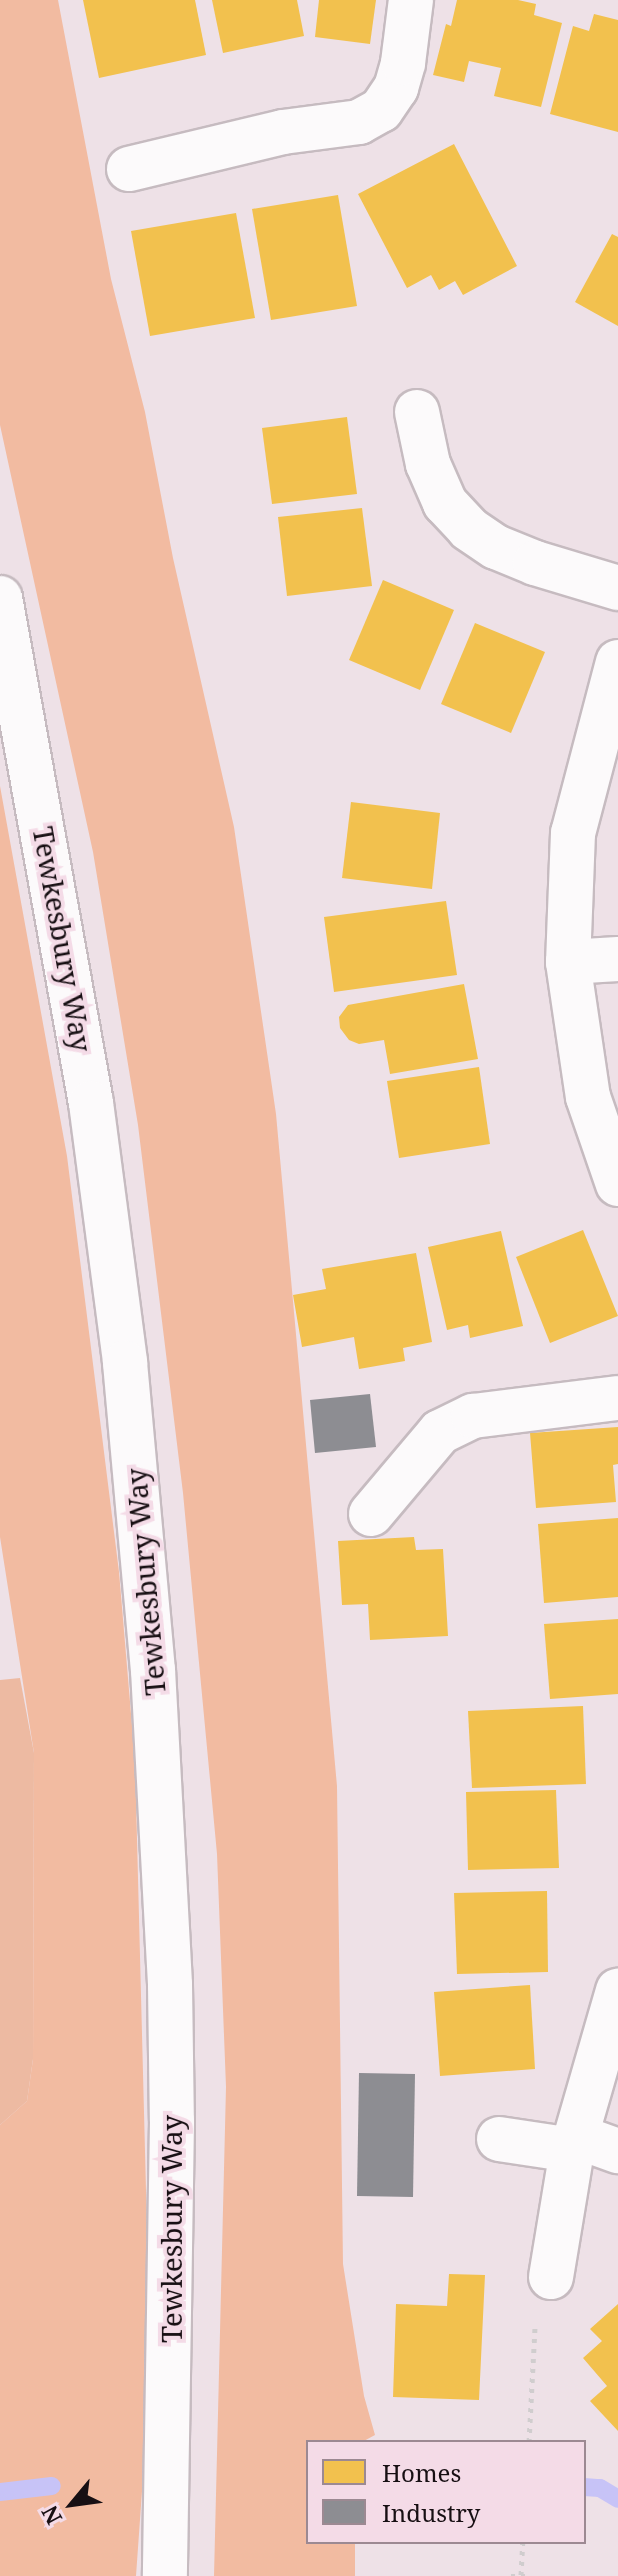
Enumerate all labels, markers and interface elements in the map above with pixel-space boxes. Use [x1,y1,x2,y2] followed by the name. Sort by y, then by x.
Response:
[27,824,99,1054] street label: Tewkesbury Way
[118,1467,172,1697] street label: Tewkesbury Way
[154,2115,188,2343] street label: Tewkesbury Way
[306,2440,586,2544] legend
[382,2456,461,2489] text: Homes
[32,2464,112,2544] north arrow
[382,2496,480,2529] text: Industry
[34,2501,68,2530] text: N

